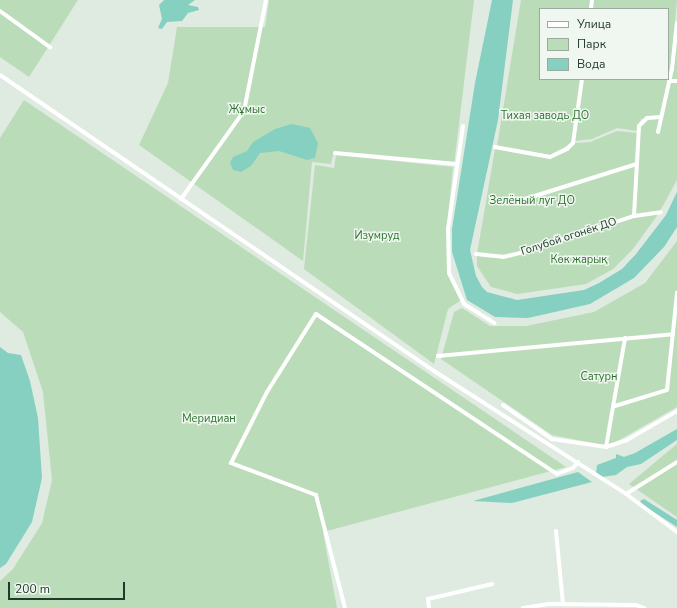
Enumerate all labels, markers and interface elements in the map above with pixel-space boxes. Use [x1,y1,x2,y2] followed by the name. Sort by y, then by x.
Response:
[539,8,669,80] legend
[577,16,611,32] text: Улица
[577,36,606,52] text: Парк
[577,56,605,72] text: Вода
[229,103,265,117] park label: Жұмыс
[501,109,589,123] park label: Тихая заводь ДО
[489,194,575,208] park label: Зелёный луг ДО
[520,215,618,259] street label: Голубой огонёк ДО
[354,229,400,243] park label: Изумруд
[550,253,608,267] park label: Көк жарық
[581,370,617,384] park label: Сатурн
[182,412,236,426] park label: Меридиан
[10,574,127,600] scale bar
[15,581,50,597] text: 200 m

